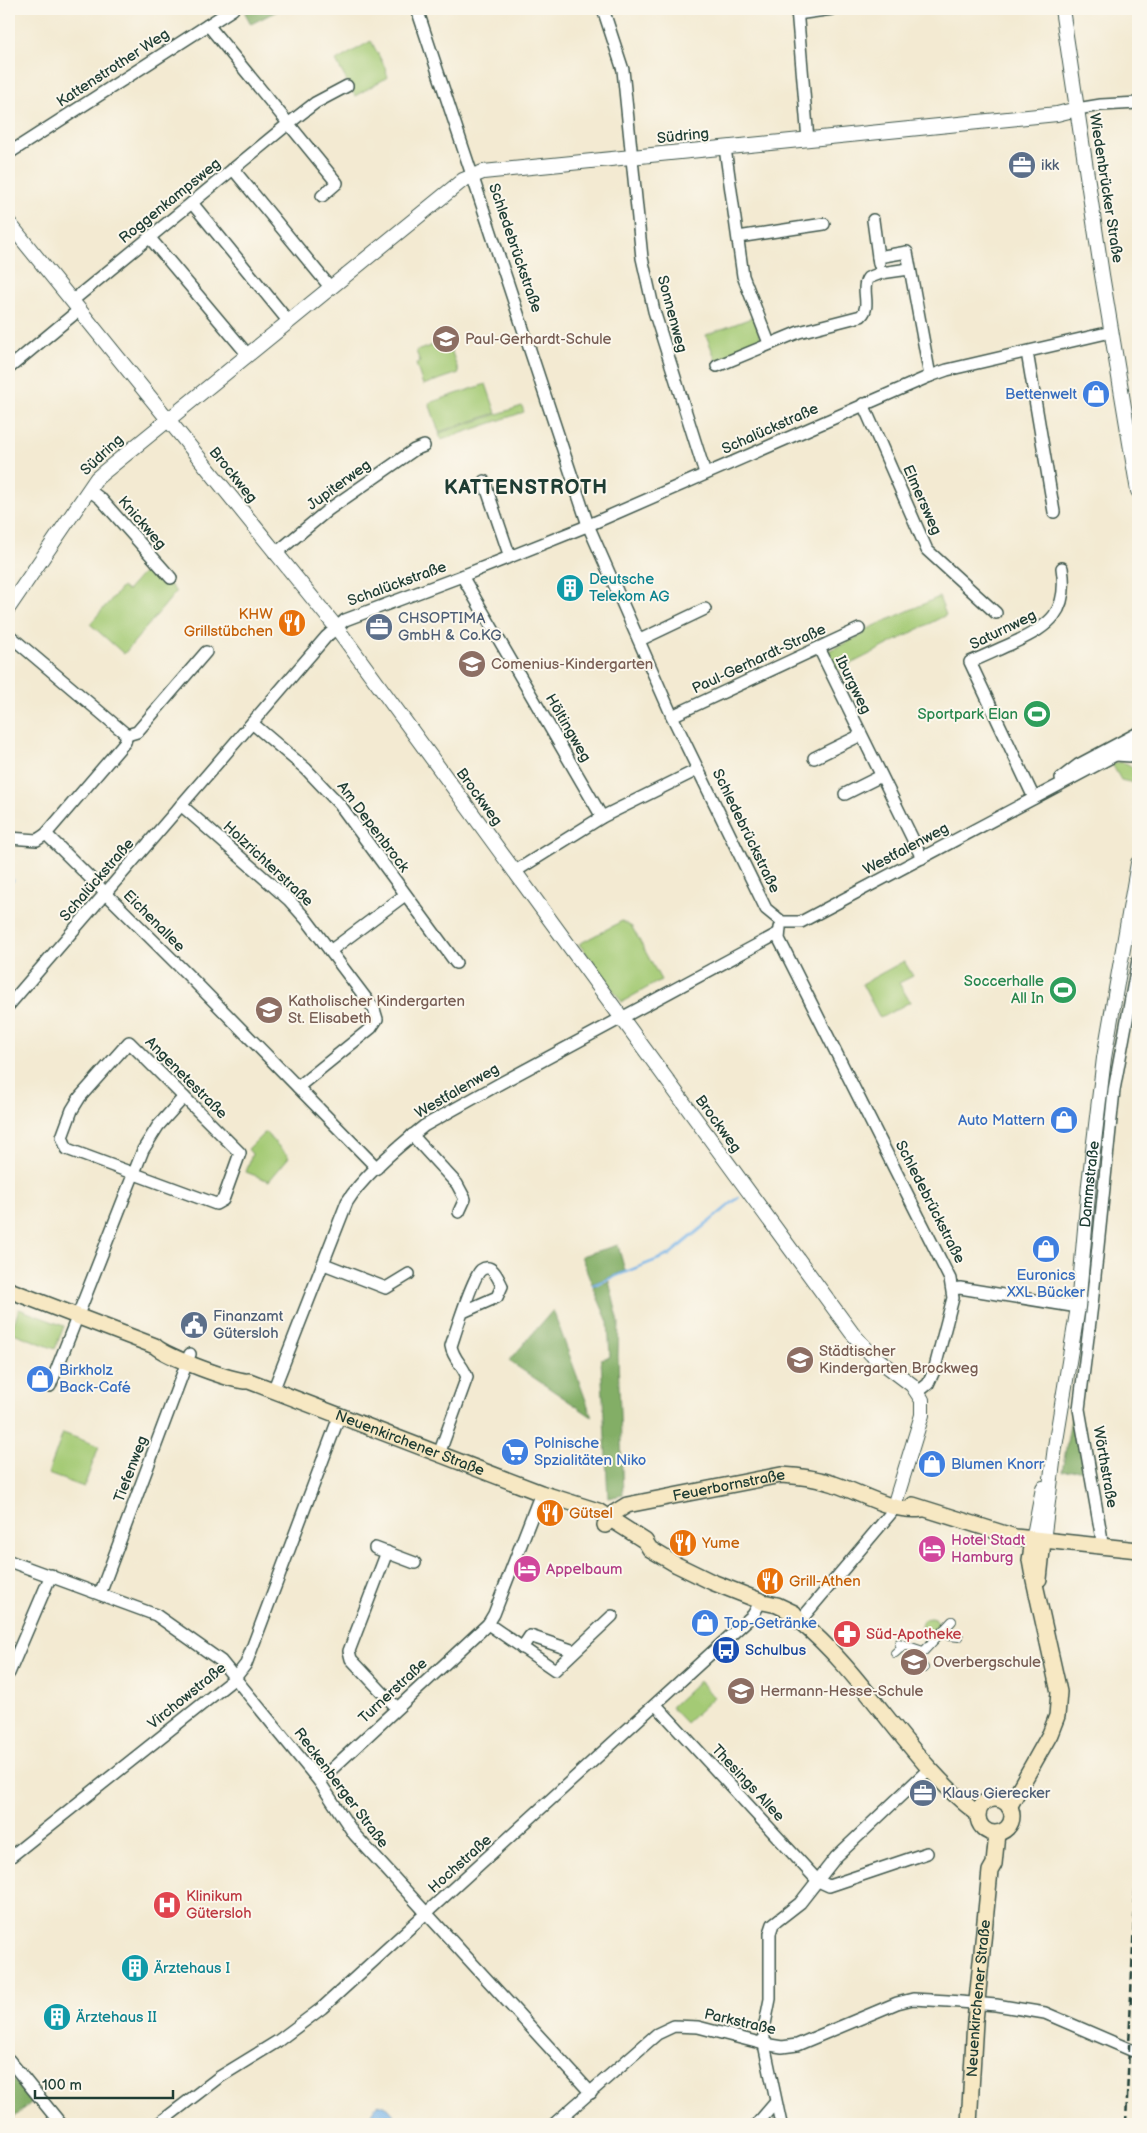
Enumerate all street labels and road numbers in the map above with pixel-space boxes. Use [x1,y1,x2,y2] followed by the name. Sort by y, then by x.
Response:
[53,24,173,112] street label: Kattenstrother Weg
[1085,112,1127,264] street label: Wiedenbrücker Straße
[656,124,710,148] street label: Südring
[115,154,225,248] street label: Roggenkampsweg
[484,181,546,315] street label: Schledebrückstraße
[653,273,691,355] street label: Sonnenweg
[719,399,821,459] street label: Schalückstraße
[76,430,128,480] street label: Südring
[205,443,261,507] street label: Brockweg
[303,455,375,515] street label: Jupiterweg
[898,462,946,538] street label: Elmersweg
[114,492,170,554] street label: Knickweg
[345,557,449,611] street label: Schalückstraße
[967,606,1039,654] street label: Saturnweg
[689,620,829,698] street label: Paul-Gerhardt-Straße
[831,653,875,717] street label: Iburgweg
[541,691,595,765] street label: Höltingweg
[452,764,506,830] street label: Brockweg
[708,766,784,896] street label: Schledebrückstraße
[333,778,414,877] street label: Am Depenbrock
[219,817,317,911] street label: Holzrichterstraße
[860,818,952,880] street label: Westfalenweg
[56,835,138,925] street label: Schalückstraße
[119,886,189,956] street label: Eichenallee
[141,1033,231,1123] street label: Angenetestraße
[411,1059,503,1123] street label: Westfalenweg
[691,1091,745,1157] street label: Brockweg
[891,1137,969,1267] street label: Schledebrückstraße
[1076,1140,1104,1228] street label: Dammstraße
[333,1406,487,1480] street label: Neuenkirchener Straße
[1088,1425,1122,1509] street label: Wörthstraße
[110,1433,152,1505] street label: Tiefenweg
[671,1465,787,1505] street label: Feuerbornstraße
[355,1654,431,1728] street label: Turnerstraße
[144,1658,230,1733] street label: Virchowstraße
[290,1724,393,1852] street label: Reckenberger Straße
[707,1740,789,1826] street label: Thesings Allee
[424,1831,496,1897] street label: Hochstraße
[962,1919,995,2078] street label: Neuenkirchener Straße
[702,2005,778,2039] street label: Parkstraße

